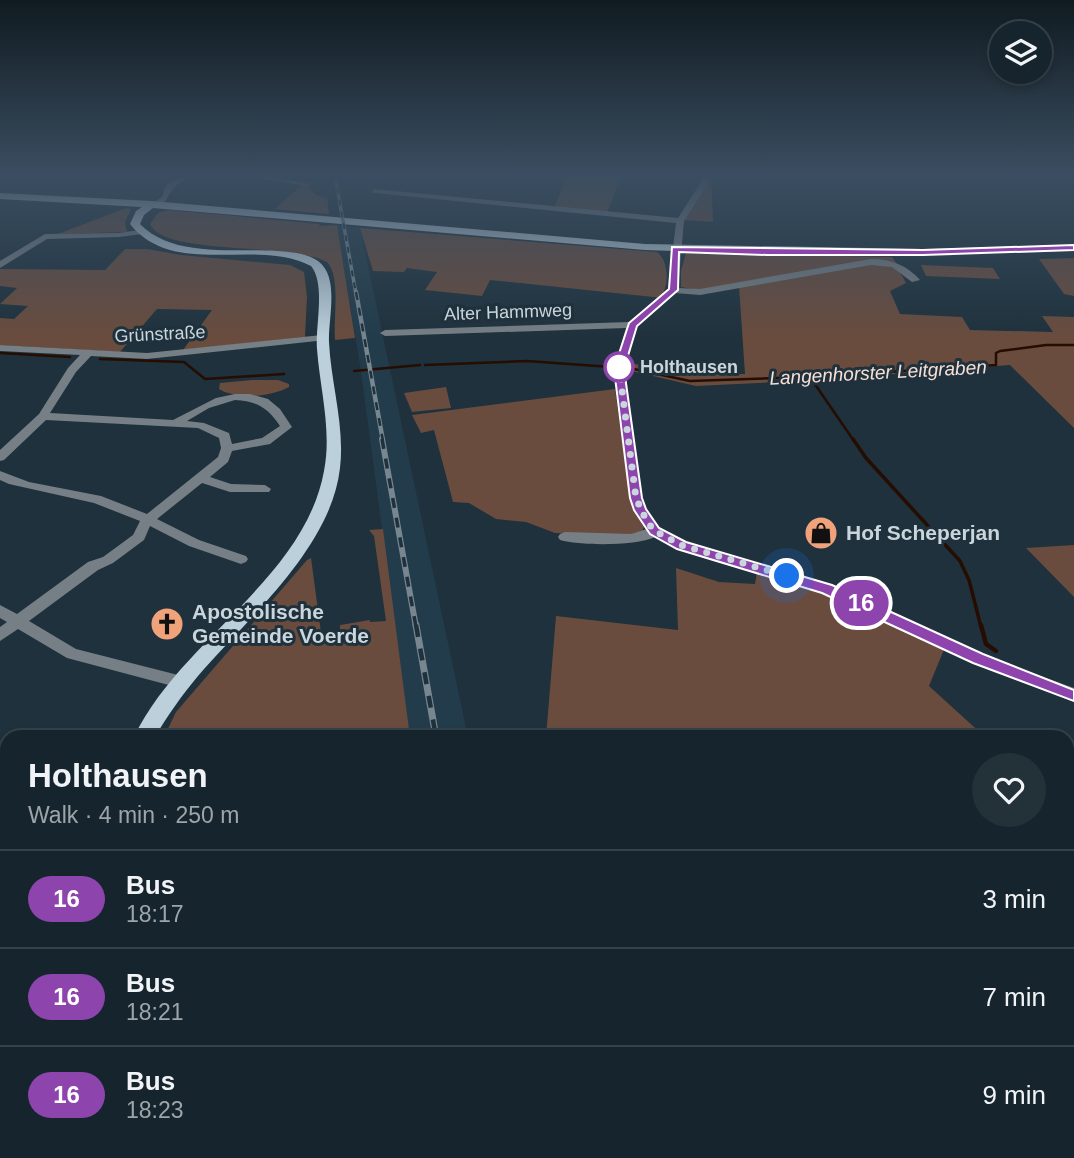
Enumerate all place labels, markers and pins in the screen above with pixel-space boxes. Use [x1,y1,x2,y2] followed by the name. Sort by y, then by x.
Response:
[604,352,634,382] marker: Holthausen
[640,357,738,377] place label: Holthausen
[802,514,840,552] shop icon: Hof Scheperjan
[846,521,1000,544] place label: Hof Scheperjan
[192,600,369,647] place label: Apostolische Gemeinde Voerde
[148,605,186,643] church icon: Apostolische Gemeinde Voerde

